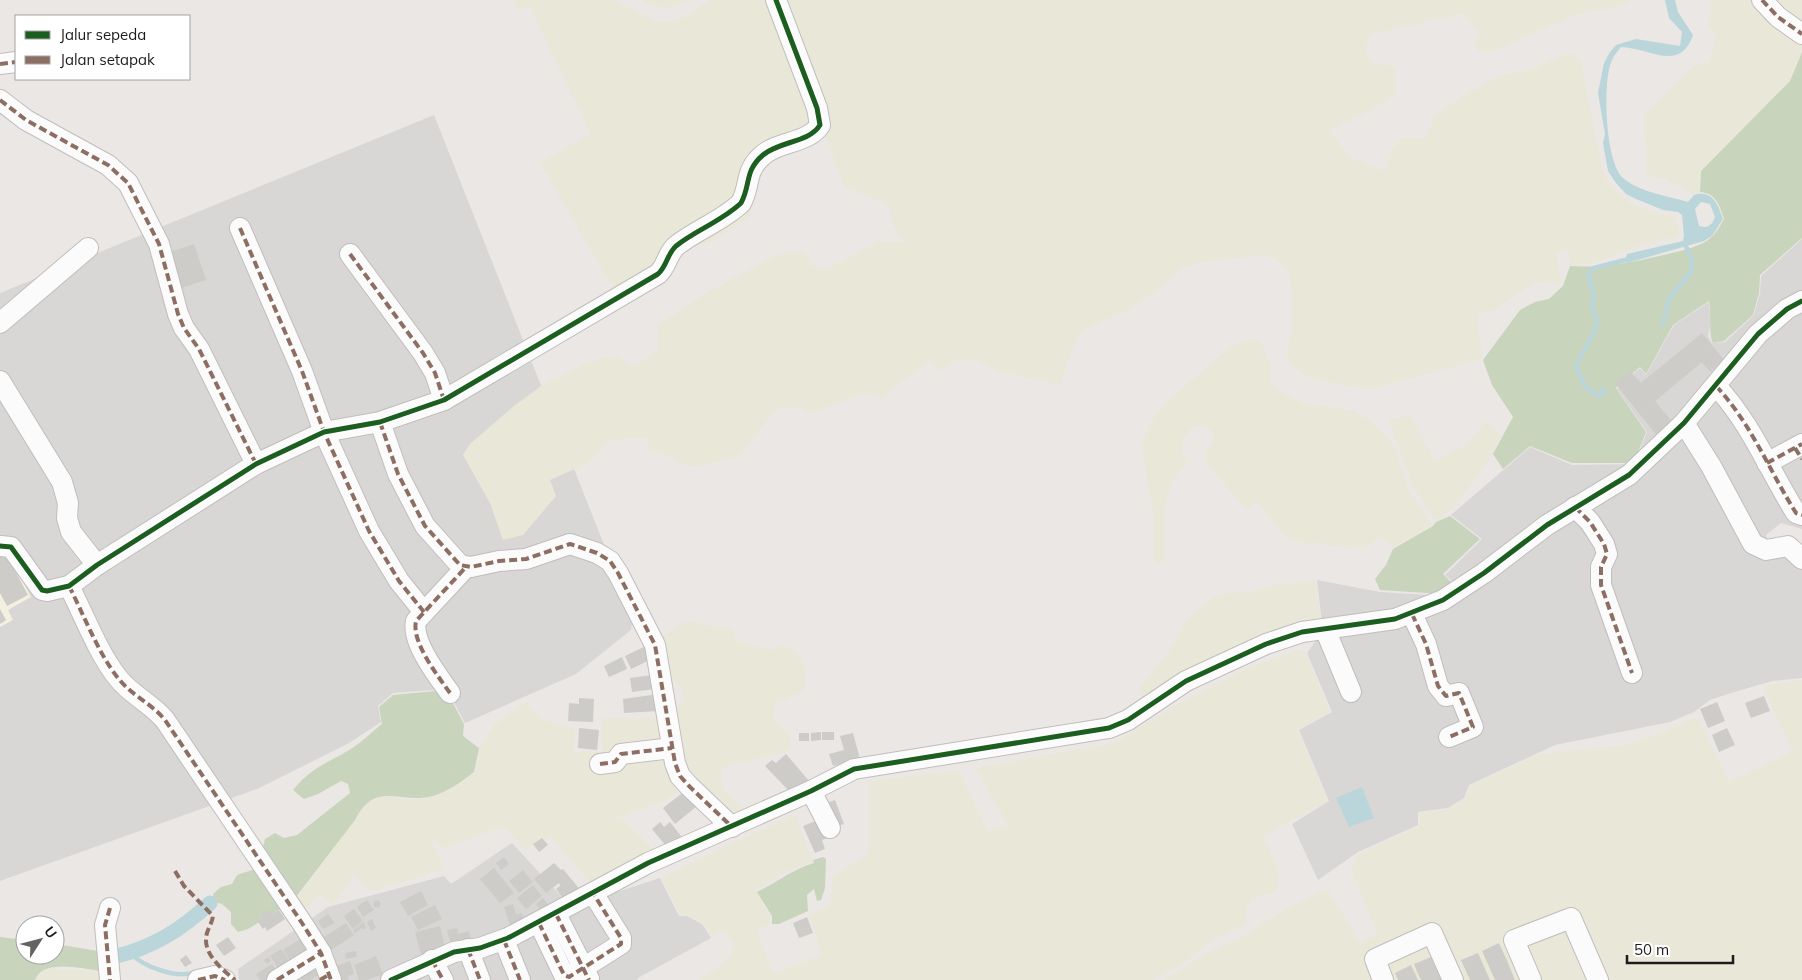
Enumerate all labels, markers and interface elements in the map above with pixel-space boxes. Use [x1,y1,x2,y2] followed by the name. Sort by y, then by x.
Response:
[15,15,190,80] legend
[60,25,146,44] text: Jalur sepeda
[60,50,155,69] text: Jalan setapak
[15,915,65,965] north arrow
[40,923,61,942] text: U
[1627,932,1733,964] scale bar
[1634,940,1669,959] text: 50 m

